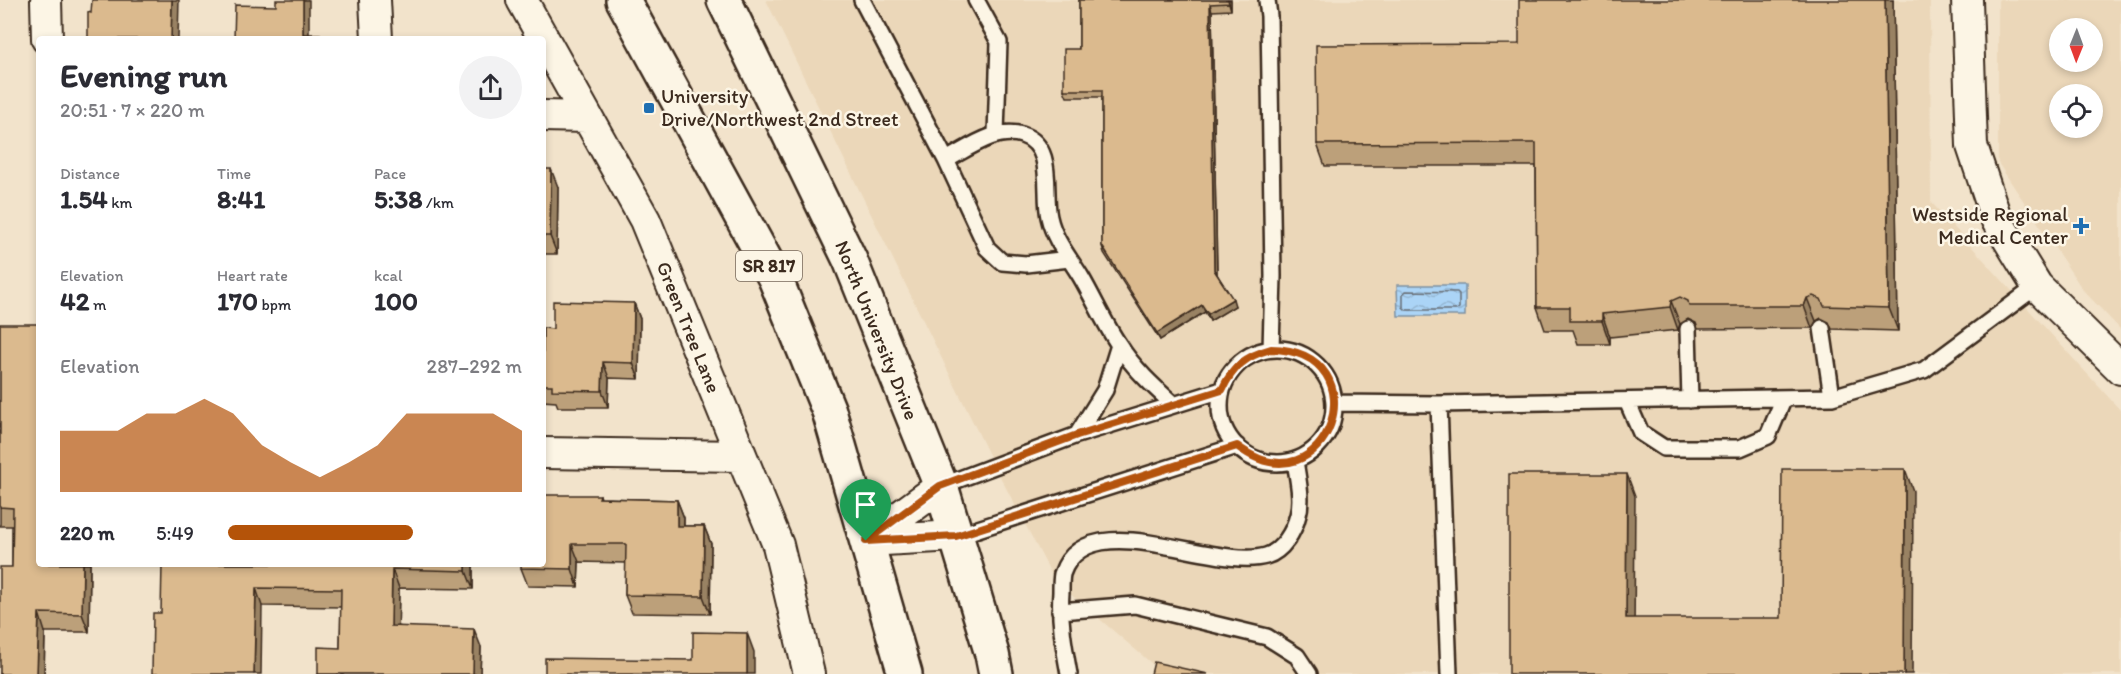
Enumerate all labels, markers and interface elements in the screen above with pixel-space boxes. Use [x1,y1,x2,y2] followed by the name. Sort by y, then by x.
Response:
[2049,18,2103,72] north arrow
[2049,18,2103,138] map controls
[60,56,227,95] text: Evening run
[459,56,522,119] button: share
[661,84,899,131] place label: University Drive/Northwest 2nd Street
[2049,84,2103,138] button: locate
[60,98,205,122] text: 20:51 · 7 × 220 m
[642,101,656,115] marker: University Drive/Northwest 2nd Street
[60,164,120,183] text: Distance
[217,164,251,183] text: Time
[374,164,406,183] text: Pace
[60,183,108,215] text: 1.54
[217,183,265,215] text: 8:41
[374,183,422,215] text: 5:38
[108,193,133,212] text: km
[422,193,454,212] text: /km
[1912,202,2068,249] place label: Westside Regional Medical Center
[2072,217,2090,235] marker: Westside Regional Medical Center
[830,237,924,423] street label: North University Drive
[736,251,802,281] road number: SR 817
[652,258,726,396] street label: Green Tree Lane
[60,266,124,285] text: Elevation
[217,266,288,285] text: Heart rate
[374,266,402,285] text: kcal
[60,285,89,317] text: 42
[217,285,258,317] text: 170
[374,285,418,317] text: 100
[89,295,106,314] text: m
[258,295,291,314] text: bpm
[60,354,139,378] text: Elevation
[427,354,522,378] text: 287–292 m
[840,479,891,541] pin
[849,488,882,521] icon: arrive
[60,521,115,545] text: 220 m
[156,521,194,545] text: 5:49

